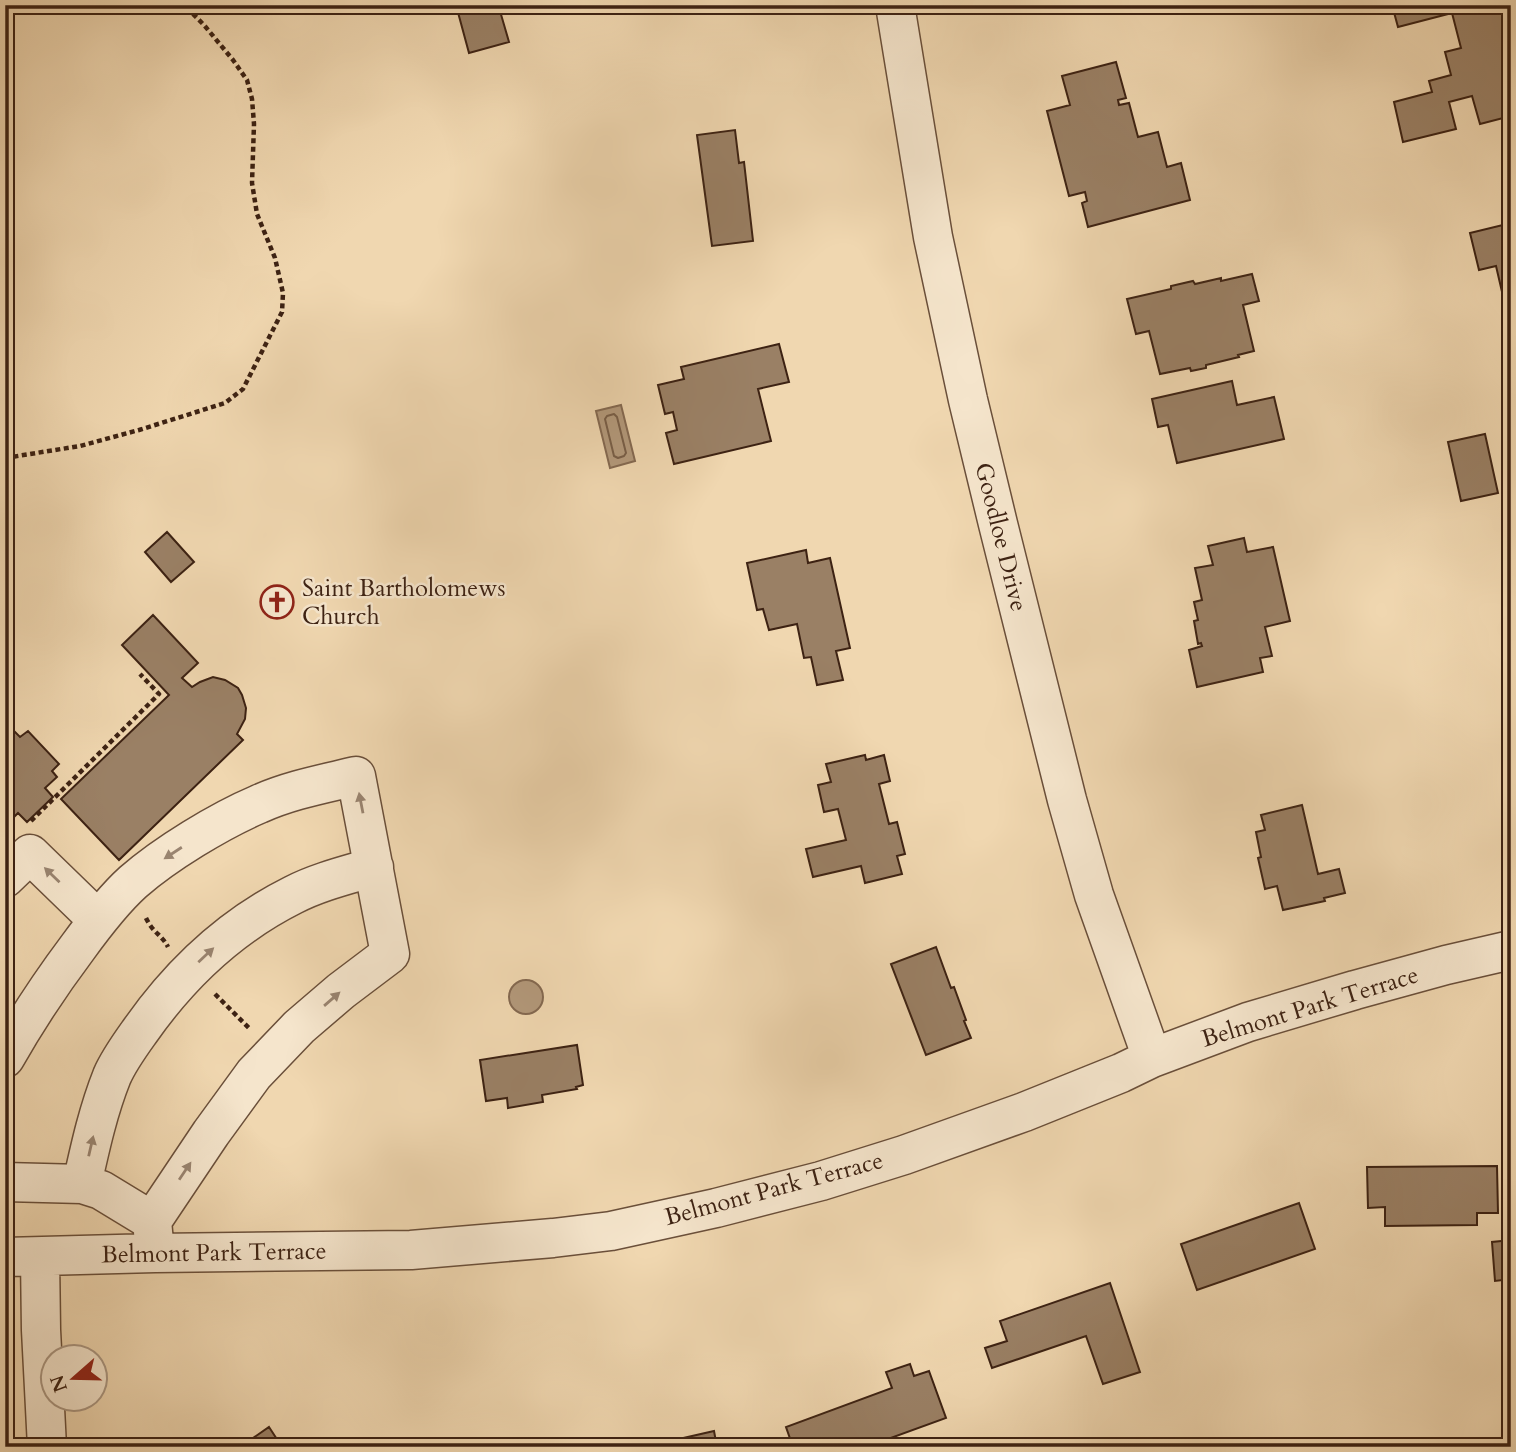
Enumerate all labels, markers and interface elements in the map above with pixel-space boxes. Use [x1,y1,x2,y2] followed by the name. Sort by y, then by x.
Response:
[967,459,1035,615] street label: Goodloe Drive
[302,572,506,633] place label: Saint Bartholomews Church
[258,583,296,621] church icon: Saint Bartholomews Church
[355,792,366,814] one-way arrow
[163,846,182,859] one-way arrow
[43,867,60,884] one-way arrow
[197,948,214,964] one-way arrow
[1198,958,1422,1056] street label: Belmont Park Terrace
[324,992,341,1007] one-way arrow
[85,1135,96,1157] one-way arrow
[661,1144,887,1234] street label: Belmont Park Terrace
[178,1162,192,1180] one-way arrow
[101,1235,327,1271] street label: Belmont Park Terrace
[38,1344,108,1414] north arrow
[44,1371,74,1396] text: N

